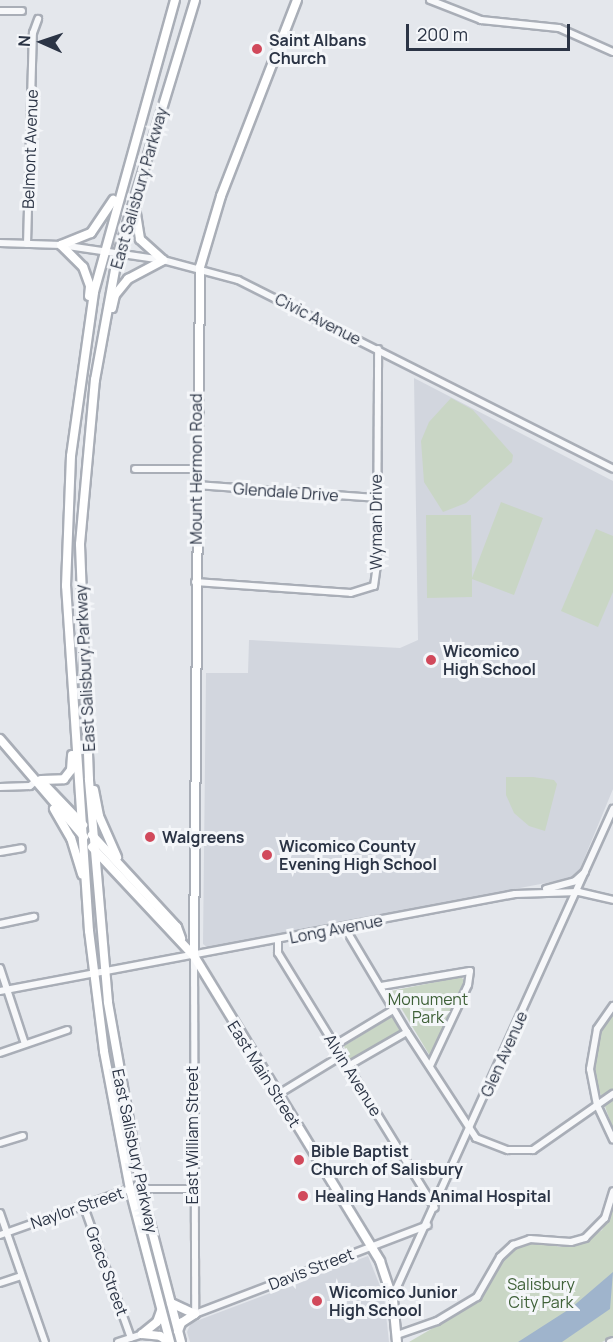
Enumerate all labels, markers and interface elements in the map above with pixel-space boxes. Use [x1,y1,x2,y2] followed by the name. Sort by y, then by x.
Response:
[12,12,72,72] north arrow
[409,12,572,50] scale bar
[417,22,468,46] text: 200 m
[269,30,366,68] place label: Saint Albans Church
[13,35,35,47] text: N
[250,42,264,56] marker: Saint Albans Church
[18,89,42,209] street label: Belmont Avenue
[107,105,171,271] street label: East Salisbury Parkway
[272,289,364,349] street label: Civic Avenue
[186,393,206,545] street label: Mount Hermon Road
[366,474,386,570] street label: Wyman Drive
[233,479,339,505] street label: Glendale Drive
[71,584,99,752] street label: East Salisbury Parkway
[443,641,536,679] place label: Wicomico High School
[424,653,438,667] marker: Wicomico High School
[162,827,244,847] place label: Walgreens
[143,830,157,844] marker: Walgreens
[279,836,437,874] place label: Wicomico County Evening High School
[260,848,274,862] marker: Wicomico County Evening High School
[288,911,384,947] street label: Long Avenue
[388,989,468,1027] park label: Monument Park
[477,1008,531,1100] street label: Glen Avenue
[224,1017,304,1131] street label: East Main Street
[320,1030,386,1120] street label: Alvin Avenue
[182,1066,202,1204] street label: East William Street
[108,1067,162,1235] street label: East Salisbury Parkway
[311,1141,463,1179] place label: Bible Baptist Church of Salisbury
[292,1153,306,1167] marker: Bible Baptist Church of Salisbury
[28,1183,126,1233] street label: Naylor Street
[315,1186,551,1206] place label: Healing Hands Animal Hospital
[296,1189,310,1203] marker: Healing Hands Animal Hospital
[82,1224,132,1318] street label: Grace Street
[266,1244,356,1294] street label: Davis Street
[507,1274,575,1312] park label: Salisbury City Park
[329,1282,457,1320] place label: Wicomico Junior High School
[310,1294,324,1308] marker: Wicomico Junior High School

